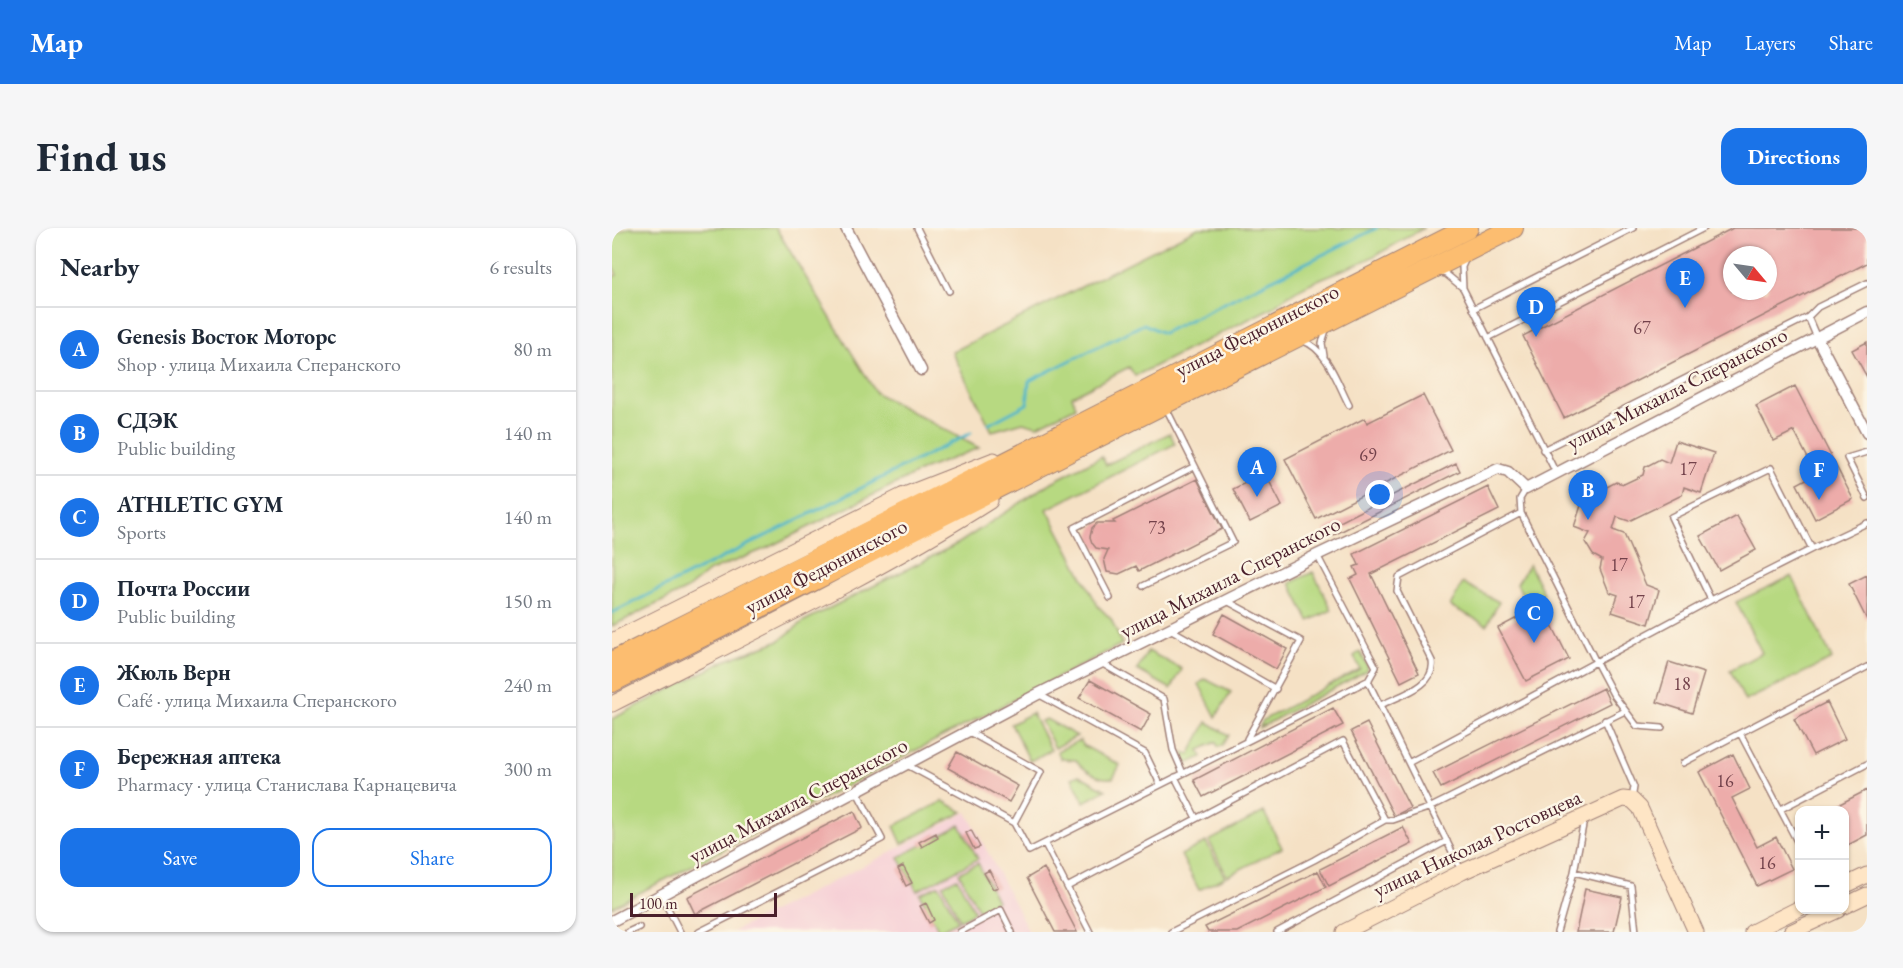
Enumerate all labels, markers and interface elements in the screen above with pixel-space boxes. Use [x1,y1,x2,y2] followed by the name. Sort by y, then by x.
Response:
[30,24,83,60] text: Map
[1674,29,1712,56] text: Map
[1745,29,1796,56] text: Layers
[1829,29,1873,56] text: Share
[1721,128,1867,185] button: Directions
[36,129,167,184] text: Find us
[1723,246,1777,300] north arrow
[60,250,140,284] text: Nearby
[489,254,552,280] text: 6 results
[1666,259,1704,308] pin: E
[1171,277,1343,383] street label: улица Федюнинского
[1516,288,1556,337] pin: D
[1633,316,1651,339] house number: 67
[1562,321,1792,455] street label: улица Михаила Сперанского
[117,322,336,351] text: Genesis Восток Моторс
[72,336,87,362] text: A
[513,336,552,362] text: 80 m
[117,351,401,377] text: Shop · улица Михаила Сперанского
[117,406,178,435] text: СДЭК
[73,420,86,446] text: B
[504,420,552,446] text: 140 m
[117,435,235,461] text: Public building
[1359,443,1377,466] house number: 69
[1238,448,1276,497] pin: A
[1800,450,1838,500] pin: F
[1679,457,1697,480] house number: 17
[1568,470,1608,520] pin: B
[1365,480,1394,509] your location
[117,490,283,519] text: ATHLETIC GYM
[72,504,87,530] text: C
[504,504,552,530] text: 140 m
[1115,510,1345,644] street label: улица Михаила Сперанского
[740,512,912,620] street label: улица Федюнинского
[1148,516,1166,539] house number: 73
[117,519,166,545] text: Sports
[1610,553,1628,576] house number: 17
[117,574,250,603] text: Почта России
[72,588,87,614] text: D
[504,588,552,614] text: 150 m
[1627,590,1645,613] house number: 17
[1514,594,1554,643] pin: C
[117,603,235,629] text: Public building
[117,658,231,687] text: Жюль Верн
[74,672,85,698] text: E
[504,672,552,698] text: 240 m
[1673,672,1691,695] house number: 18
[117,687,397,713] text: Café · улица Михаила Сперанского
[684,731,912,869] street label: улица Михаила Сперанского
[117,742,281,771] text: Бережная аптека
[74,756,85,782] text: F
[504,756,552,782] text: 300 m
[1716,769,1734,792] house number: 16
[117,771,457,797] text: Pharmacy · улица Станислава Карнацевича
[1369,783,1586,903] street label: улица Николая Ростовцева
[1795,806,1849,914] map controls
[1795,806,1849,860] button: +
[60,828,300,887] button: Save
[312,828,552,887] button: Share
[1758,851,1776,874] house number: 16
[1795,860,1849,914] button: −
[630,890,777,918] scale bar
[639,893,678,914] text: 100 m

